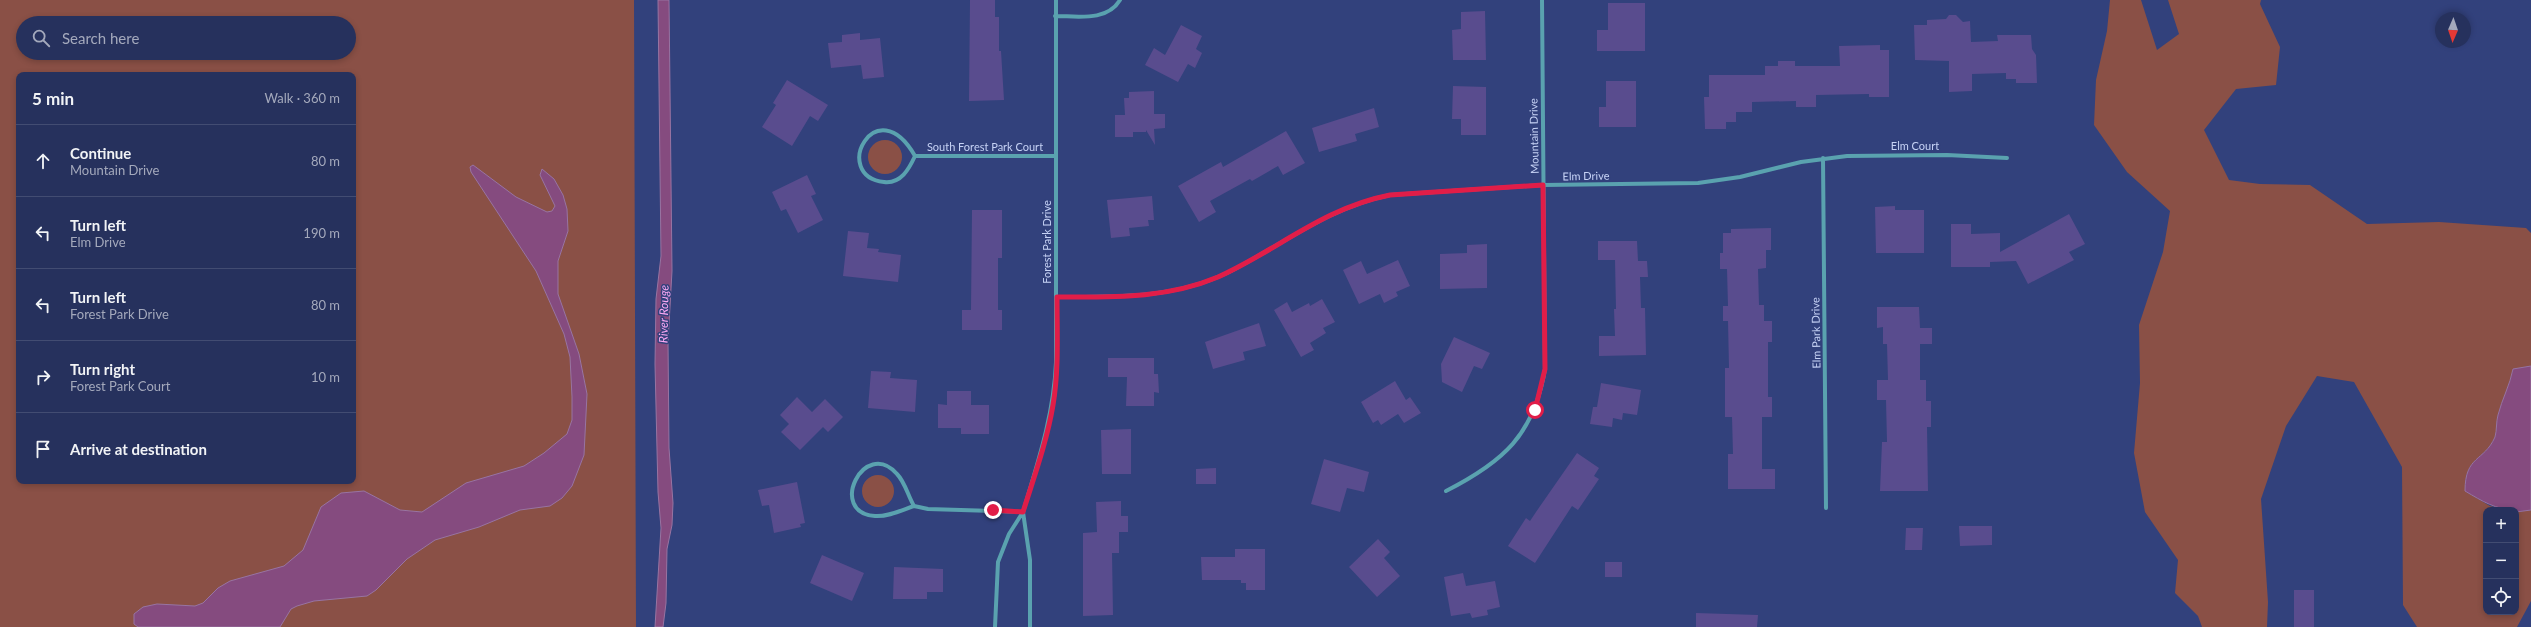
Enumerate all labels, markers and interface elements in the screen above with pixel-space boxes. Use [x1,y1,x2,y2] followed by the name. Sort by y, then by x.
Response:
[2435,12,2471,48] north arrow
[16,16,356,60] search box
[30,27,52,49] icon: search
[62,29,139,47] text: Search here
[32,88,74,109] text: 5 min
[264,90,340,106] text: Walk · 360 m
[1526,98,1541,174] street label: Mountain Drive
[1891,139,1939,152] street label: Elm Court
[927,140,1043,153] street label: South Forest Park Court
[70,144,131,162] text: Continue
[32,150,54,172] icon: ahead
[311,153,340,169] text: 80 m
[70,162,159,178] text: Mountain Drive
[1562,169,1610,182] street label: Elm Drive
[1040,200,1053,284] street label: Forest Park Drive
[70,216,126,234] text: Turn left
[32,222,54,244] icon: left
[303,225,340,241] text: 190 m
[70,234,126,250] text: Elm Drive
[655,284,672,343] water label: River Rouge
[70,288,126,306] text: Turn left
[32,294,54,316] icon: left
[311,297,340,313] text: 80 m
[1808,297,1823,369] street label: Elm Park Drive
[70,306,169,322] text: Forest Park Drive
[70,360,135,378] text: Turn right
[32,366,54,388] icon: right
[311,369,340,385] text: 10 m
[70,378,170,394] text: Forest Park Court
[1526,401,1544,419] route start
[32,438,54,460] icon: arrive
[70,440,207,458] text: Arrive at destination
[984,501,1002,519] route end
[2483,507,2519,615] map controls
[2483,507,2519,543] button: +
[2483,543,2519,579] button: −
[2483,579,2519,615] button: locate

